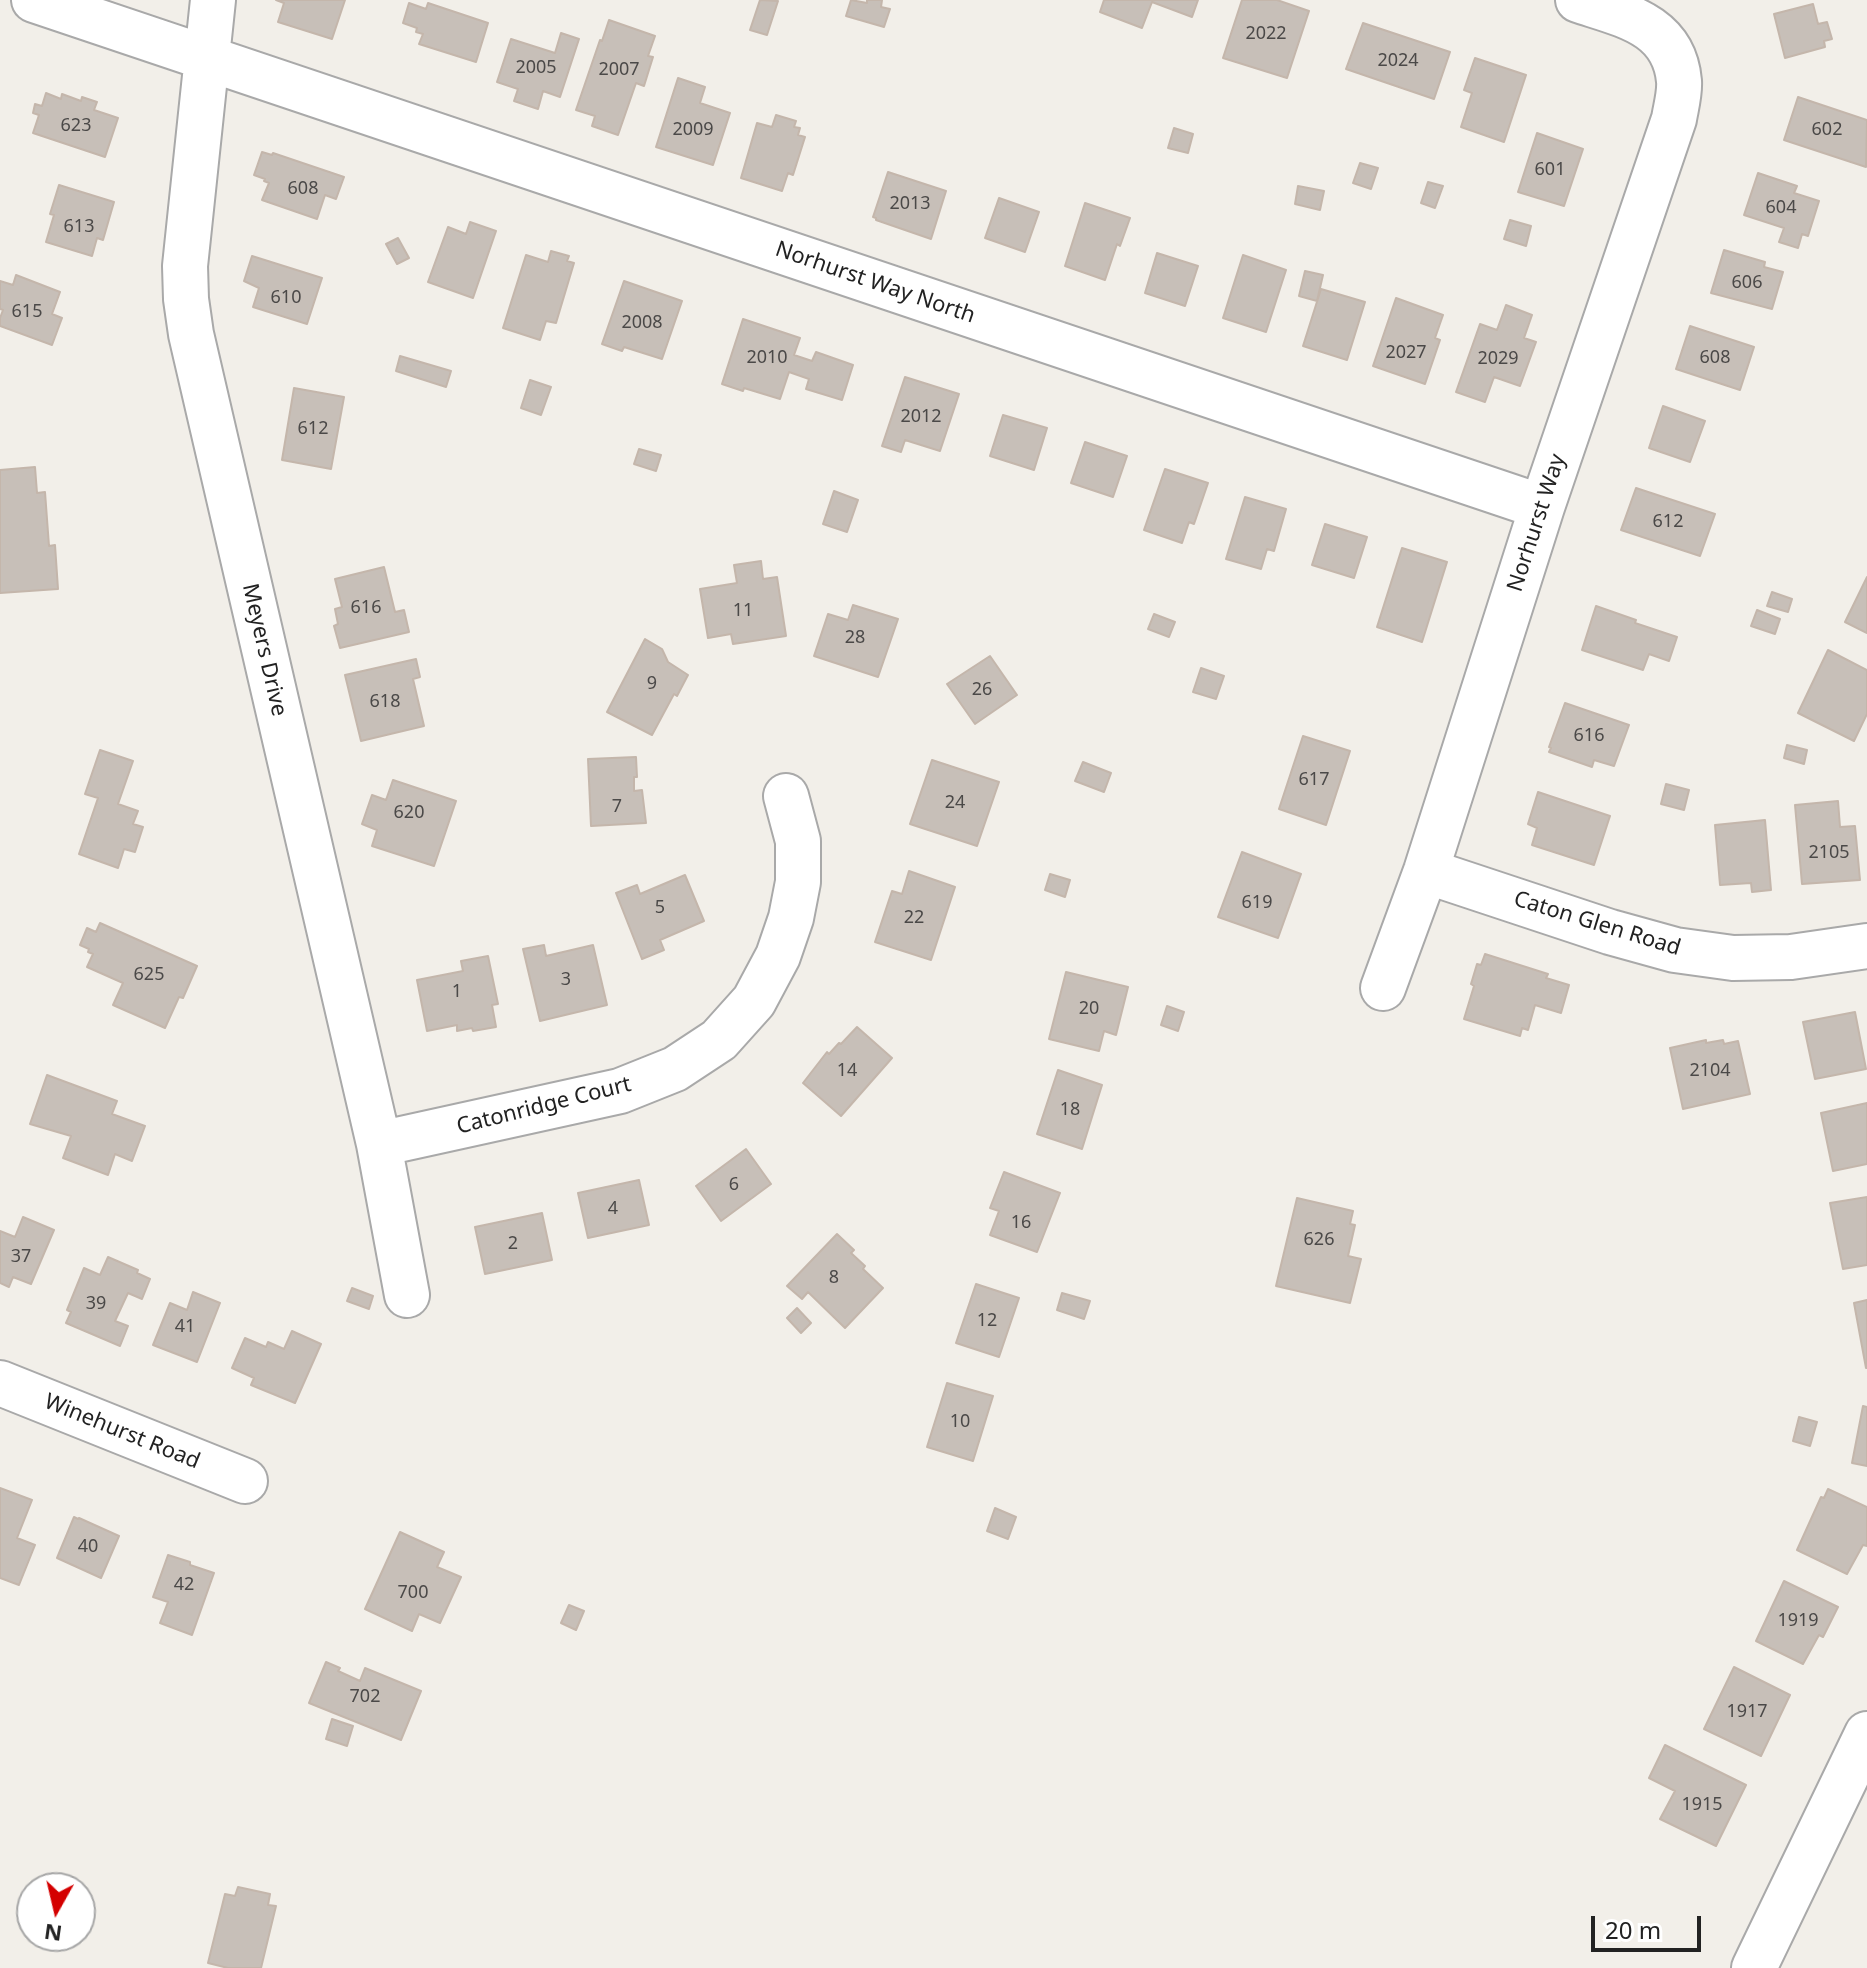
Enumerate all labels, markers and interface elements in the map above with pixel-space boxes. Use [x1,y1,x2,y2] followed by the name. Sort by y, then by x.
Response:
[1245,23,1287,45] house number: 2022
[1377,50,1419,72] house number: 2024
[515,57,557,79] house number: 2005
[598,59,640,81] house number: 2007
[61,115,91,137] house number: 623
[672,119,714,141] house number: 2009
[1812,119,1842,141] house number: 602
[1535,159,1565,181] house number: 601
[288,178,318,200] house number: 608
[889,193,931,215] house number: 2013
[1766,197,1796,219] house number: 604
[64,216,94,238] house number: 613
[772,236,978,330] street label: Norhurst Way North
[1732,272,1762,294] house number: 606
[271,287,301,309] house number: 610
[12,301,42,323] house number: 615
[621,312,663,334] house number: 2008
[1385,342,1427,364] house number: 2027
[746,347,788,369] house number: 2010
[1700,347,1730,369] house number: 608
[1477,348,1519,370] house number: 2029
[900,406,942,428] house number: 2012
[298,418,328,440] house number: 612
[1502,451,1572,595] street label: Norhurst Way
[1653,511,1683,533] house number: 612
[236,581,292,719] street label: Meyers Drive
[351,597,381,619] house number: 616
[733,600,753,622] house number: 11
[845,627,865,649] house number: 28
[647,673,657,695] house number: 9
[972,679,992,701] house number: 26
[370,691,400,713] house number: 618
[1574,725,1604,747] house number: 616
[1299,769,1329,791] house number: 617
[945,792,965,814] house number: 24
[612,796,622,818] house number: 7
[394,802,424,824] house number: 620
[1808,842,1850,864] house number: 2105
[1510,886,1684,962] street label: Caton Glen Road
[1242,892,1272,914] house number: 619
[655,897,665,919] house number: 5
[904,907,924,929] house number: 22
[134,964,164,986] house number: 625
[561,969,571,991] house number: 3
[452,981,462,1003] house number: 1
[1079,998,1099,1020] house number: 20
[837,1060,857,1082] house number: 14
[1689,1060,1731,1082] house number: 2104
[454,1072,634,1140] street label: Catonridge Court
[1060,1099,1080,1121] house number: 18
[729,1174,739,1196] house number: 6
[608,1198,618,1220] house number: 4
[1011,1212,1031,1234] house number: 16
[1304,1229,1334,1251] house number: 626
[508,1233,518,1255] house number: 2
[11,1246,31,1268] house number: 37
[829,1267,839,1289] house number: 8
[86,1293,106,1315] house number: 39
[977,1310,997,1332] house number: 12
[175,1316,195,1338] house number: 41
[40,1389,204,1475] street label: Winehurst Road
[950,1411,970,1433] house number: 10
[78,1536,98,1558] house number: 40
[174,1574,194,1596] house number: 42
[398,1582,428,1604] house number: 700
[1777,1610,1819,1632] house number: 1919
[350,1686,380,1708] house number: 702
[1726,1701,1768,1723] house number: 1917
[1681,1794,1723,1816] house number: 1915
[16,1872,96,1952] north arrow
[1595,1900,1705,1950] scale bar
[1605,1913,1661,1946] text: 20 m
[42,1918,64,1950] text: N

